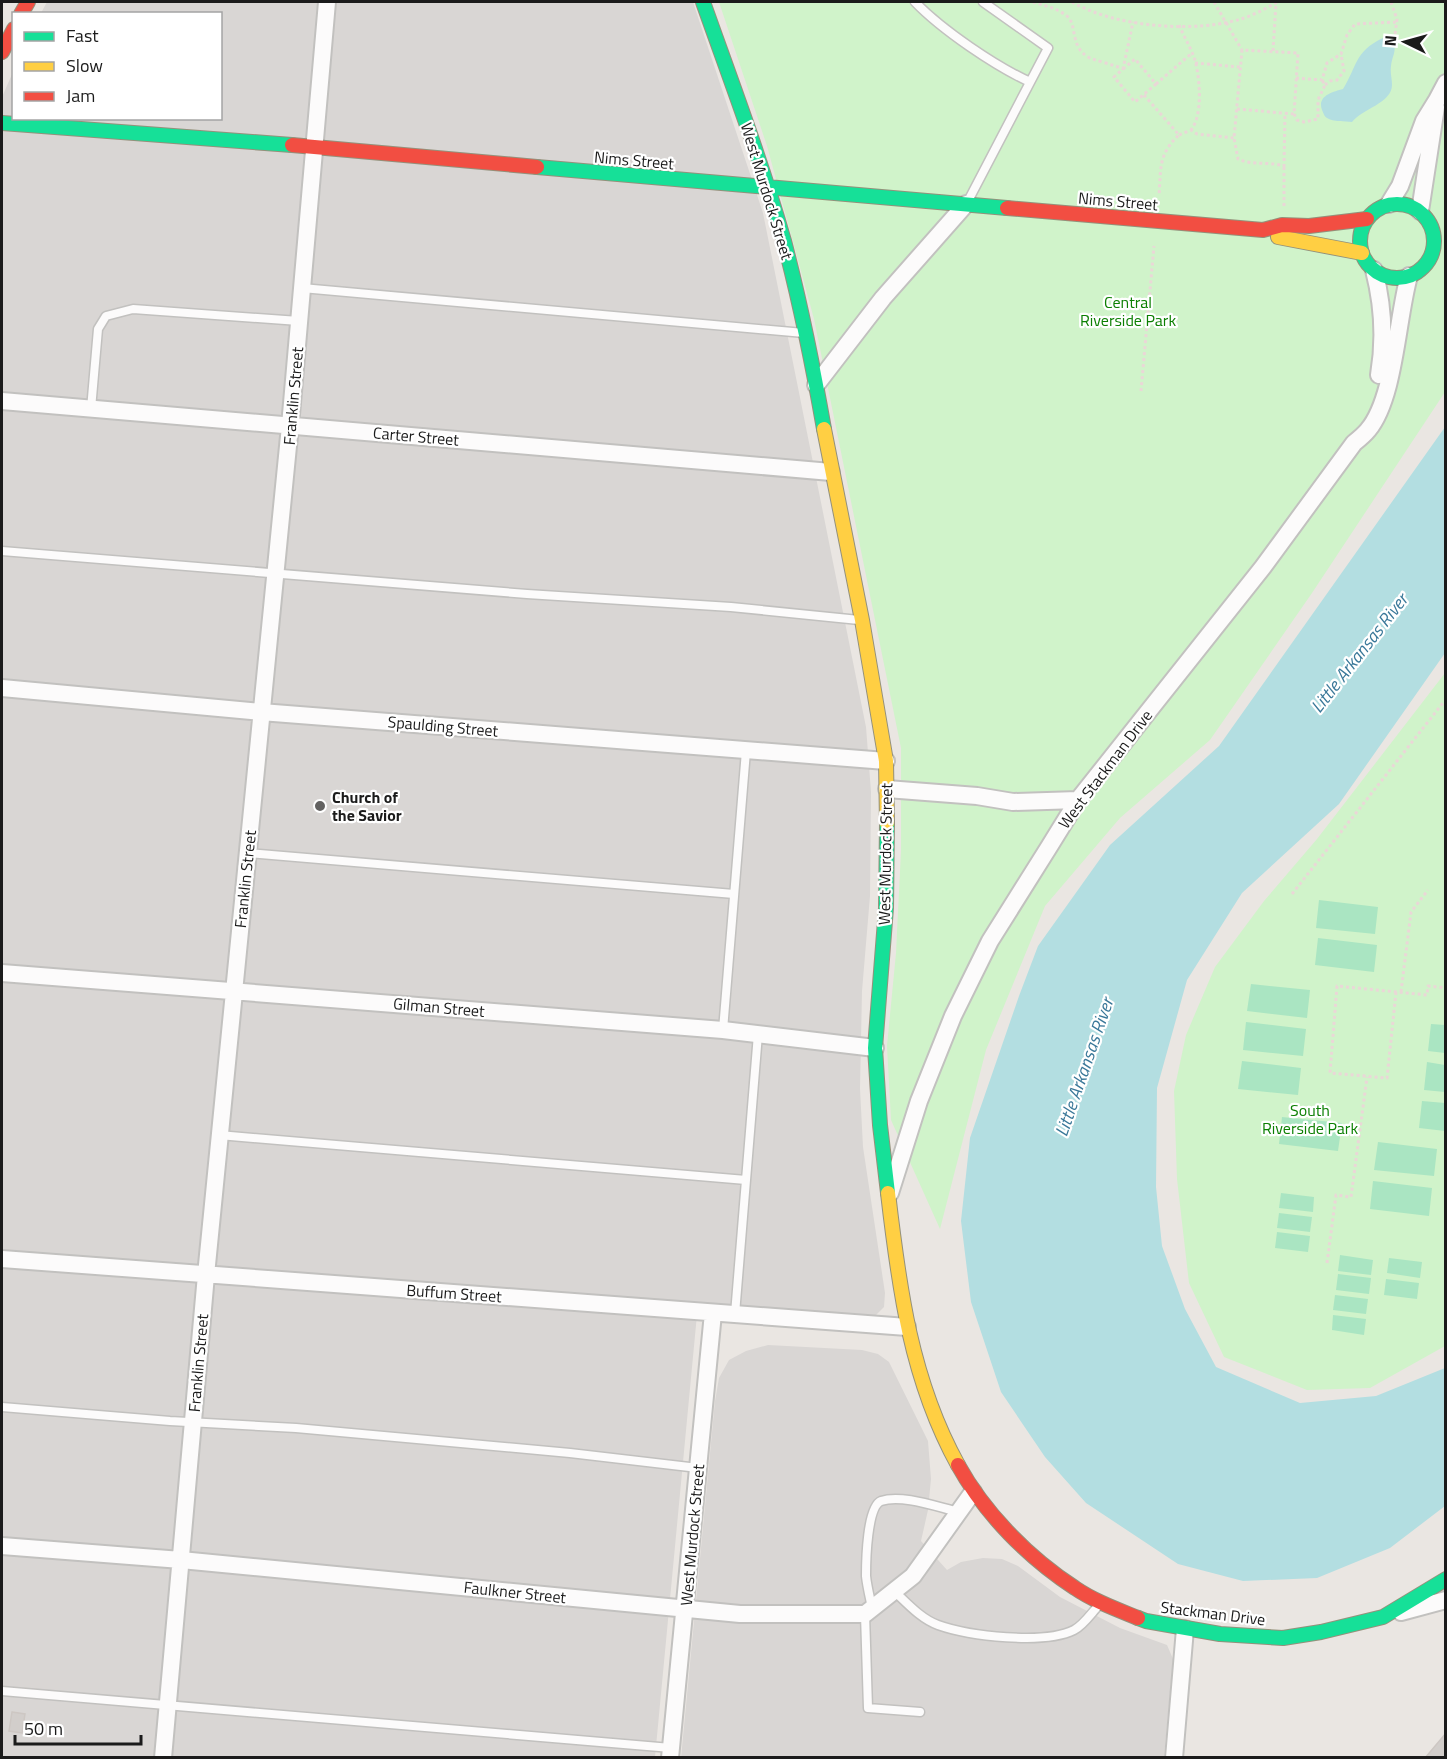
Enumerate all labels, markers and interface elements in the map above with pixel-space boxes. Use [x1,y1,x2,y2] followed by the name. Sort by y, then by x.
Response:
[12,12,222,120] legend
[1375,12,1435,72] north arrow
[66,22,99,49] text: Fast
[1378,34,1402,47] text: N
[66,52,103,79] text: Slow
[66,82,95,109] text: Jam
[735,120,799,263] street label: West Murdock Street
[593,145,675,175] street label: Nims Street
[1077,186,1159,216] street label: Nims Street
[1080,290,1176,332] park label: Central Riverside Park
[277,346,309,446] street label: Franklin Street
[372,420,460,452] street label: Carter Street
[1304,586,1416,718] water label: Little Arkansas River
[1052,704,1158,834] street label: West Stackman Drive
[387,709,500,743] street label: Spaulding Street
[872,782,898,925] street label: West Murdock Street
[332,785,402,827] place label: Church of the Savior
[313,799,327,813] marker: Church of the Savior
[228,828,262,929] street label: Franklin Street
[392,991,486,1023] street label: Gilman Street
[1048,992,1121,1140] water label: Little Arkansas River
[1262,1098,1358,1140] park label: South Riverside Park
[405,1278,503,1308] street label: Buffum Street
[182,1313,214,1413] street label: Franklin Street
[674,1463,710,1607] street label: West Murdock Street
[463,1575,568,1609] street label: Faulkner Street
[1159,1595,1267,1631] street label: Stackman Drive
[15,1708,141,1746] scale bar
[24,1715,63,1742] text: 50 m

